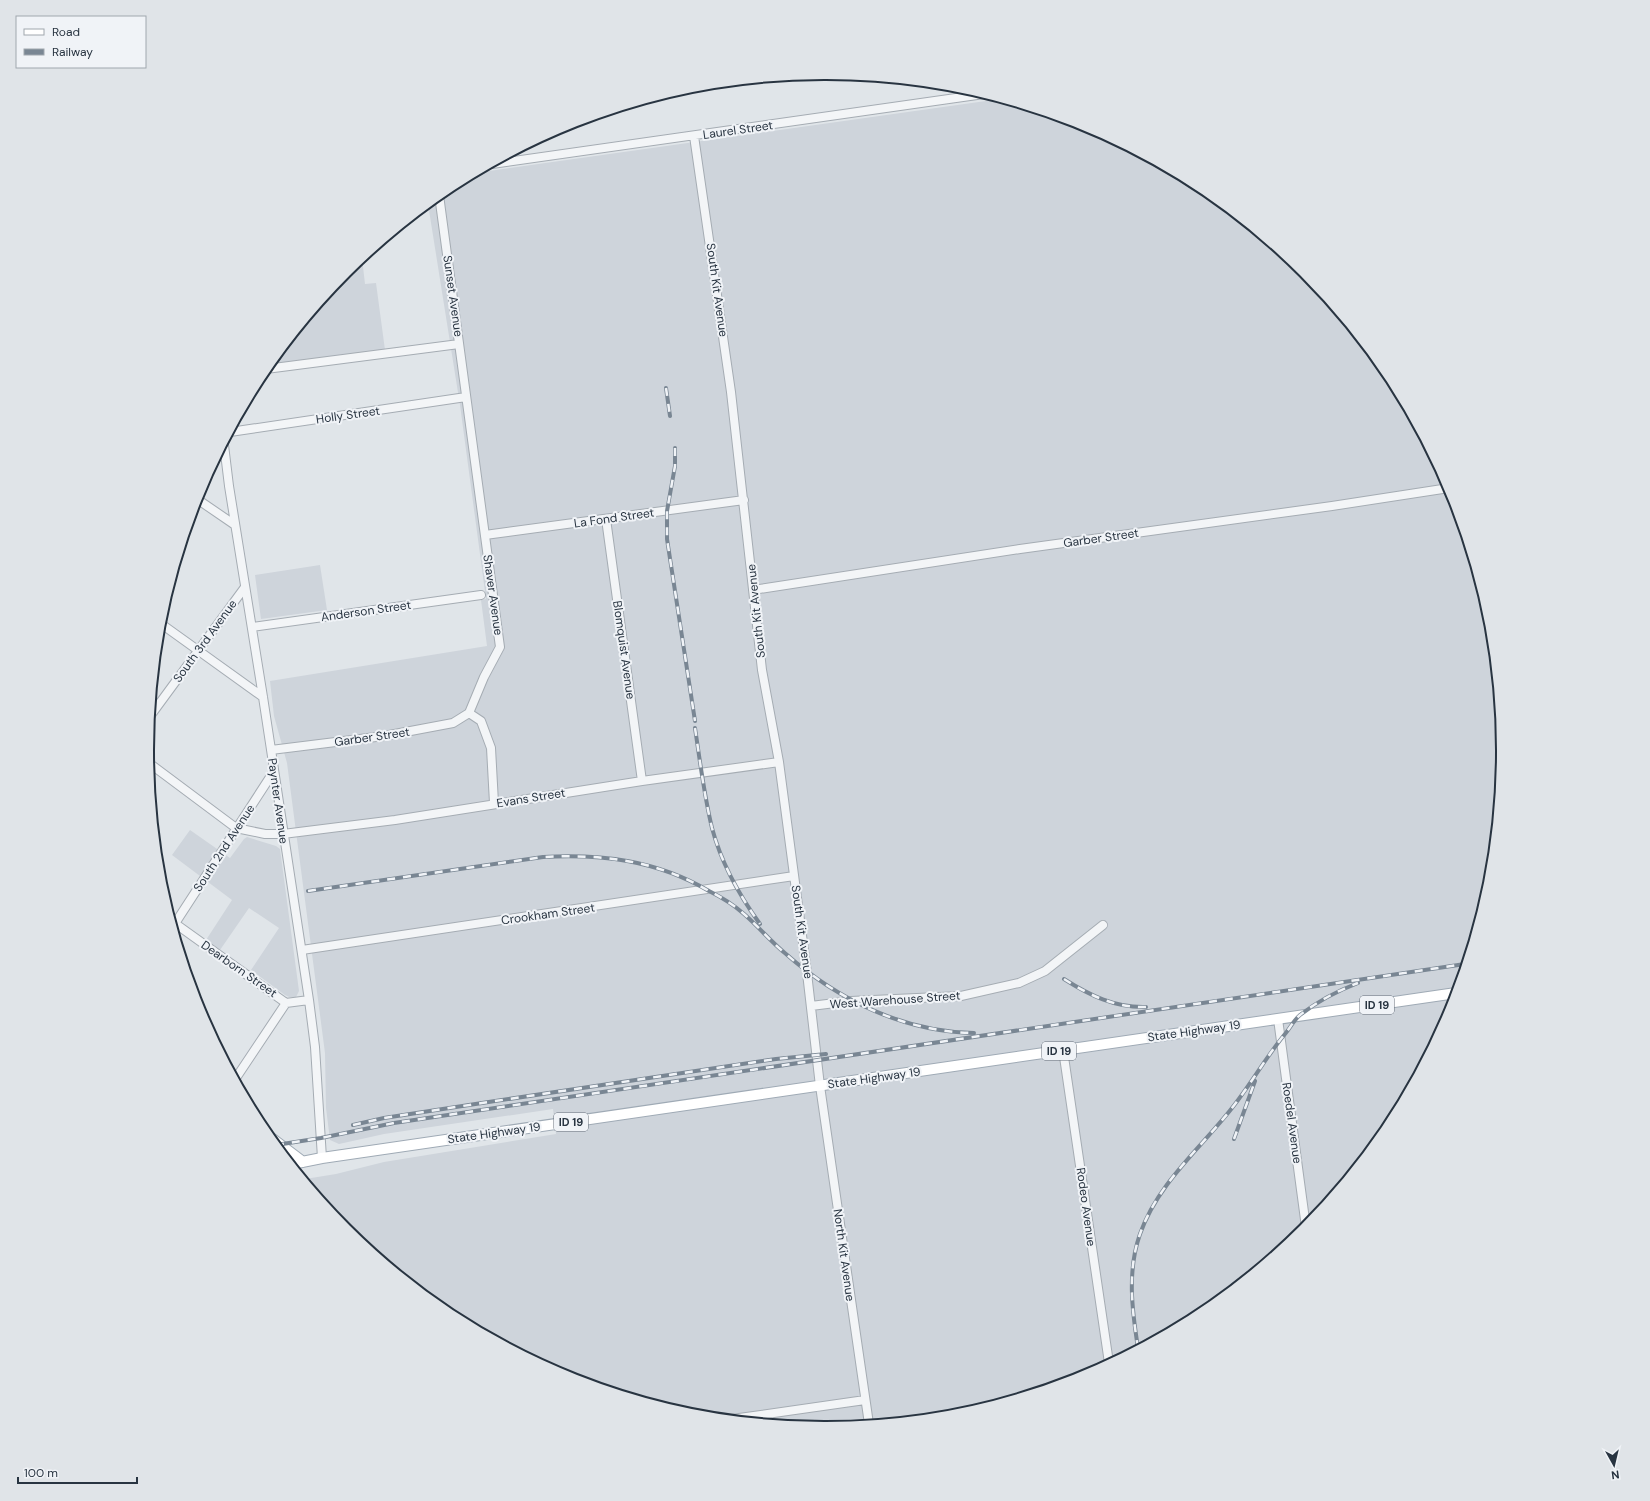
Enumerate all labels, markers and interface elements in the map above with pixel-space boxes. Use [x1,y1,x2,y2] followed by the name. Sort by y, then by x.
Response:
[16,16,146,68] legend
[52,24,80,40] text: Road
[52,44,93,60] text: Railway
[702,117,774,143] street label: Laurel Street
[703,242,732,338] street label: South Kit Avenue
[439,254,467,338] street label: Sunset Avenue
[315,403,381,427] street label: Holly Street
[573,504,655,532] street label: La Fond Street
[1062,525,1140,551] street label: Garber Street
[479,554,507,637] street label: Shaver Avenue
[743,563,769,659] street label: South Kit Avenue
[170,596,241,686] street label: South 3rd Avenue
[320,597,412,625] street label: Anderson Street
[609,600,639,701] street label: Blomquist Avenue
[333,724,411,750] street label: Garber Street
[264,757,292,845] street label: Paynter Avenue
[495,785,567,811] street label: Evans Street
[190,801,258,895] street label: South 2nd Avenue
[788,884,817,980] street label: South Kit Avenue
[500,899,596,928] street label: Crookham Street
[198,937,280,1001] street label: Dearborn Street
[829,987,961,1013] street label: West Warehouse Street
[1360,996,1394,1014] road number: ID 19
[1147,1017,1241,1045] street label: State Highway 19
[1042,1042,1076,1060] road number: ID 19
[827,1064,921,1092] street label: State Highway 19
[1278,1081,1306,1165] street label: Roedel Avenue
[554,1113,588,1131] road number: ID 19
[447,1119,541,1147] street label: State Highway 19
[1073,1167,1099,1248] street label: Rodeo Avenue
[830,1208,858,1302] street label: North Kit Avenue
[1594,1445,1634,1485] north arrow
[18,1459,137,1485] scale bar
[24,1465,58,1481] text: 100 m
[1610,1467,1620,1482] text: N

